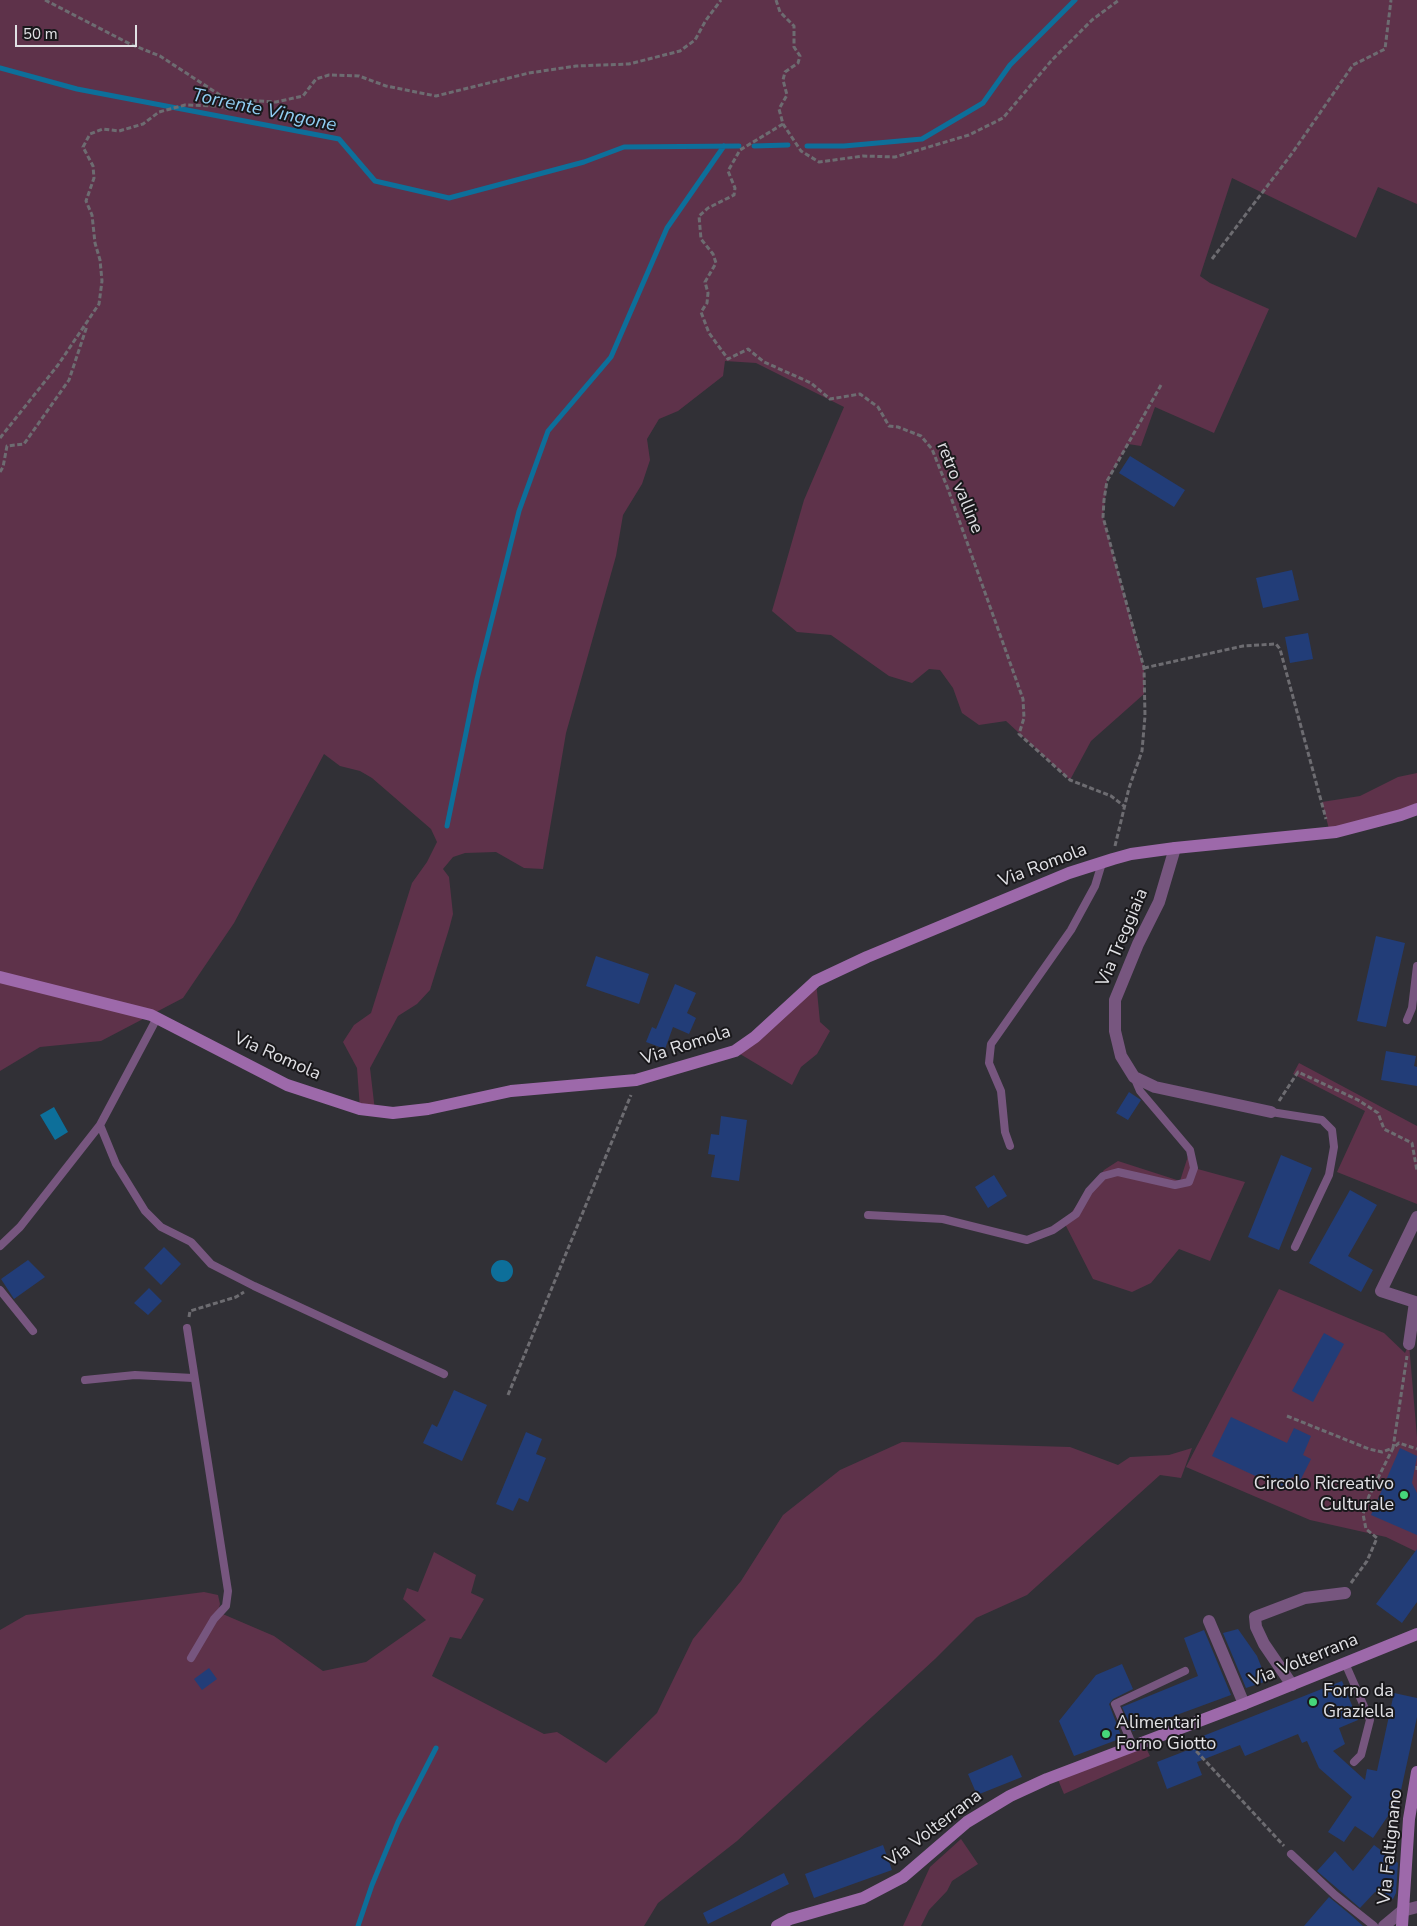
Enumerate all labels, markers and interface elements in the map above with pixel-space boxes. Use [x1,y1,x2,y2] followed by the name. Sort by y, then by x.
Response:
[18,15,140,47] scale bar
[23,24,58,44] text: 50 m
[190,85,338,137] water label: Torrente Vingone
[931,439,987,537] street label: retro valline
[996,839,1090,893] street label: Via Romola
[1093,886,1153,990] street label: Via Treggiaia
[638,1021,734,1071] street label: Via Romola
[230,1028,324,1086] street label: Via Romola
[1254,1474,1394,1516] place label: Circolo Ricreativo Culturale
[1398,1489,1410,1501] marker: Circolo Ricreativo Culturale
[1247,1629,1361,1693] street label: Via Volterrana
[1323,1681,1394,1724] place label: Forno da Graziella
[1307,1696,1319,1708] marker: Forno da Graziella
[1116,1713,1216,1756] place label: Alimentari Forno Giotto
[1100,1728,1112,1740] marker: Alimentari Forno Giotto
[882,1786,986,1872] street label: Via Volterrana
[1374,1788,1408,1906] street label: Via Faltignano

